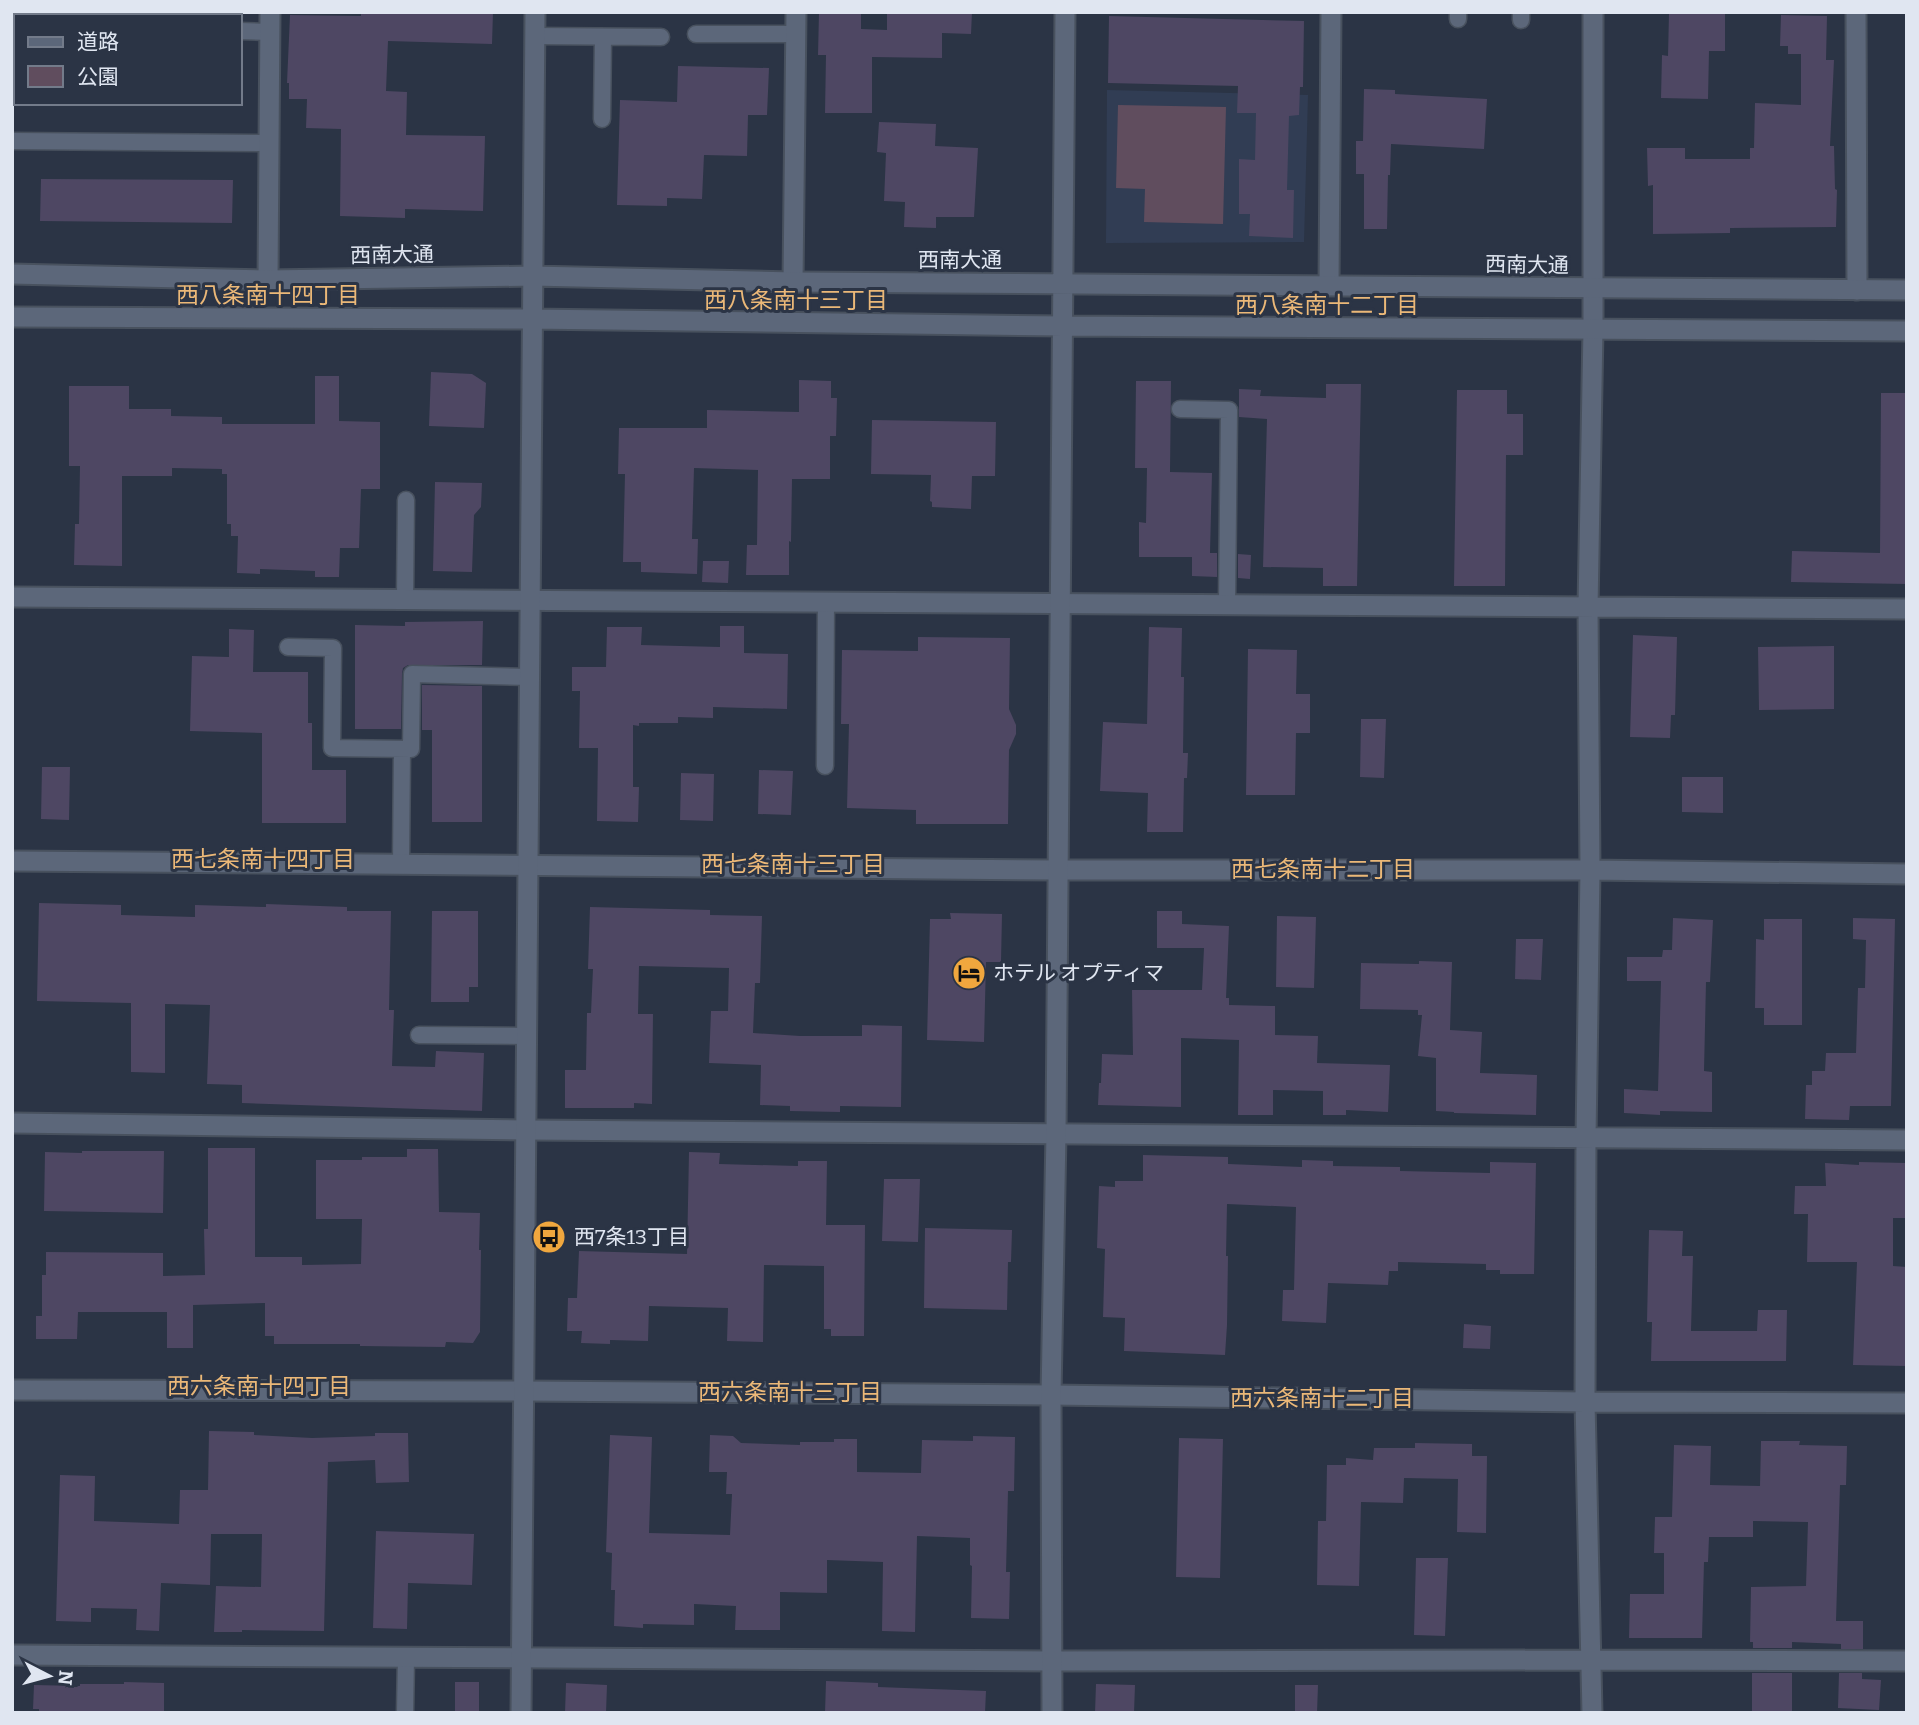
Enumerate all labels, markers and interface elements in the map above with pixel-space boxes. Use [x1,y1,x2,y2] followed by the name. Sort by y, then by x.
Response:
[14,14,242,105] legend
[77,29,119,55] text: 道路
[77,64,119,90] text: 公園
[350,241,434,269] street label: 西南大通
[918,247,1002,273] street label: 西南大通
[1485,251,1569,279] street label: 西南大通
[176,281,360,309] district label: 西八条南十四丁目
[704,286,888,314] district label: 西八条南十三丁目
[1235,291,1419,319] district label: 西八条南十二丁目
[171,845,355,873] district label: 西七条南十四丁目
[701,850,885,878] district label: 西七条南十三丁目
[1231,855,1415,883] district label: 西七条南十二丁目
[950,954,988,992] hotel icon: ホテル オプティマ
[993,960,1164,986] place label: ホテル オプティマ
[530,1218,568,1256] bus stop icon: 西7条13丁目
[574,1224,689,1250] place label: 西7条13丁目
[167,1372,351,1400] district label: 西六条南十四丁目
[698,1378,882,1406] district label: 西六条南十三丁目
[1230,1384,1414,1412] district label: 西六条南十二丁目
[14,1641,84,1711] north arrow
[53,1669,78,1687] text: N

